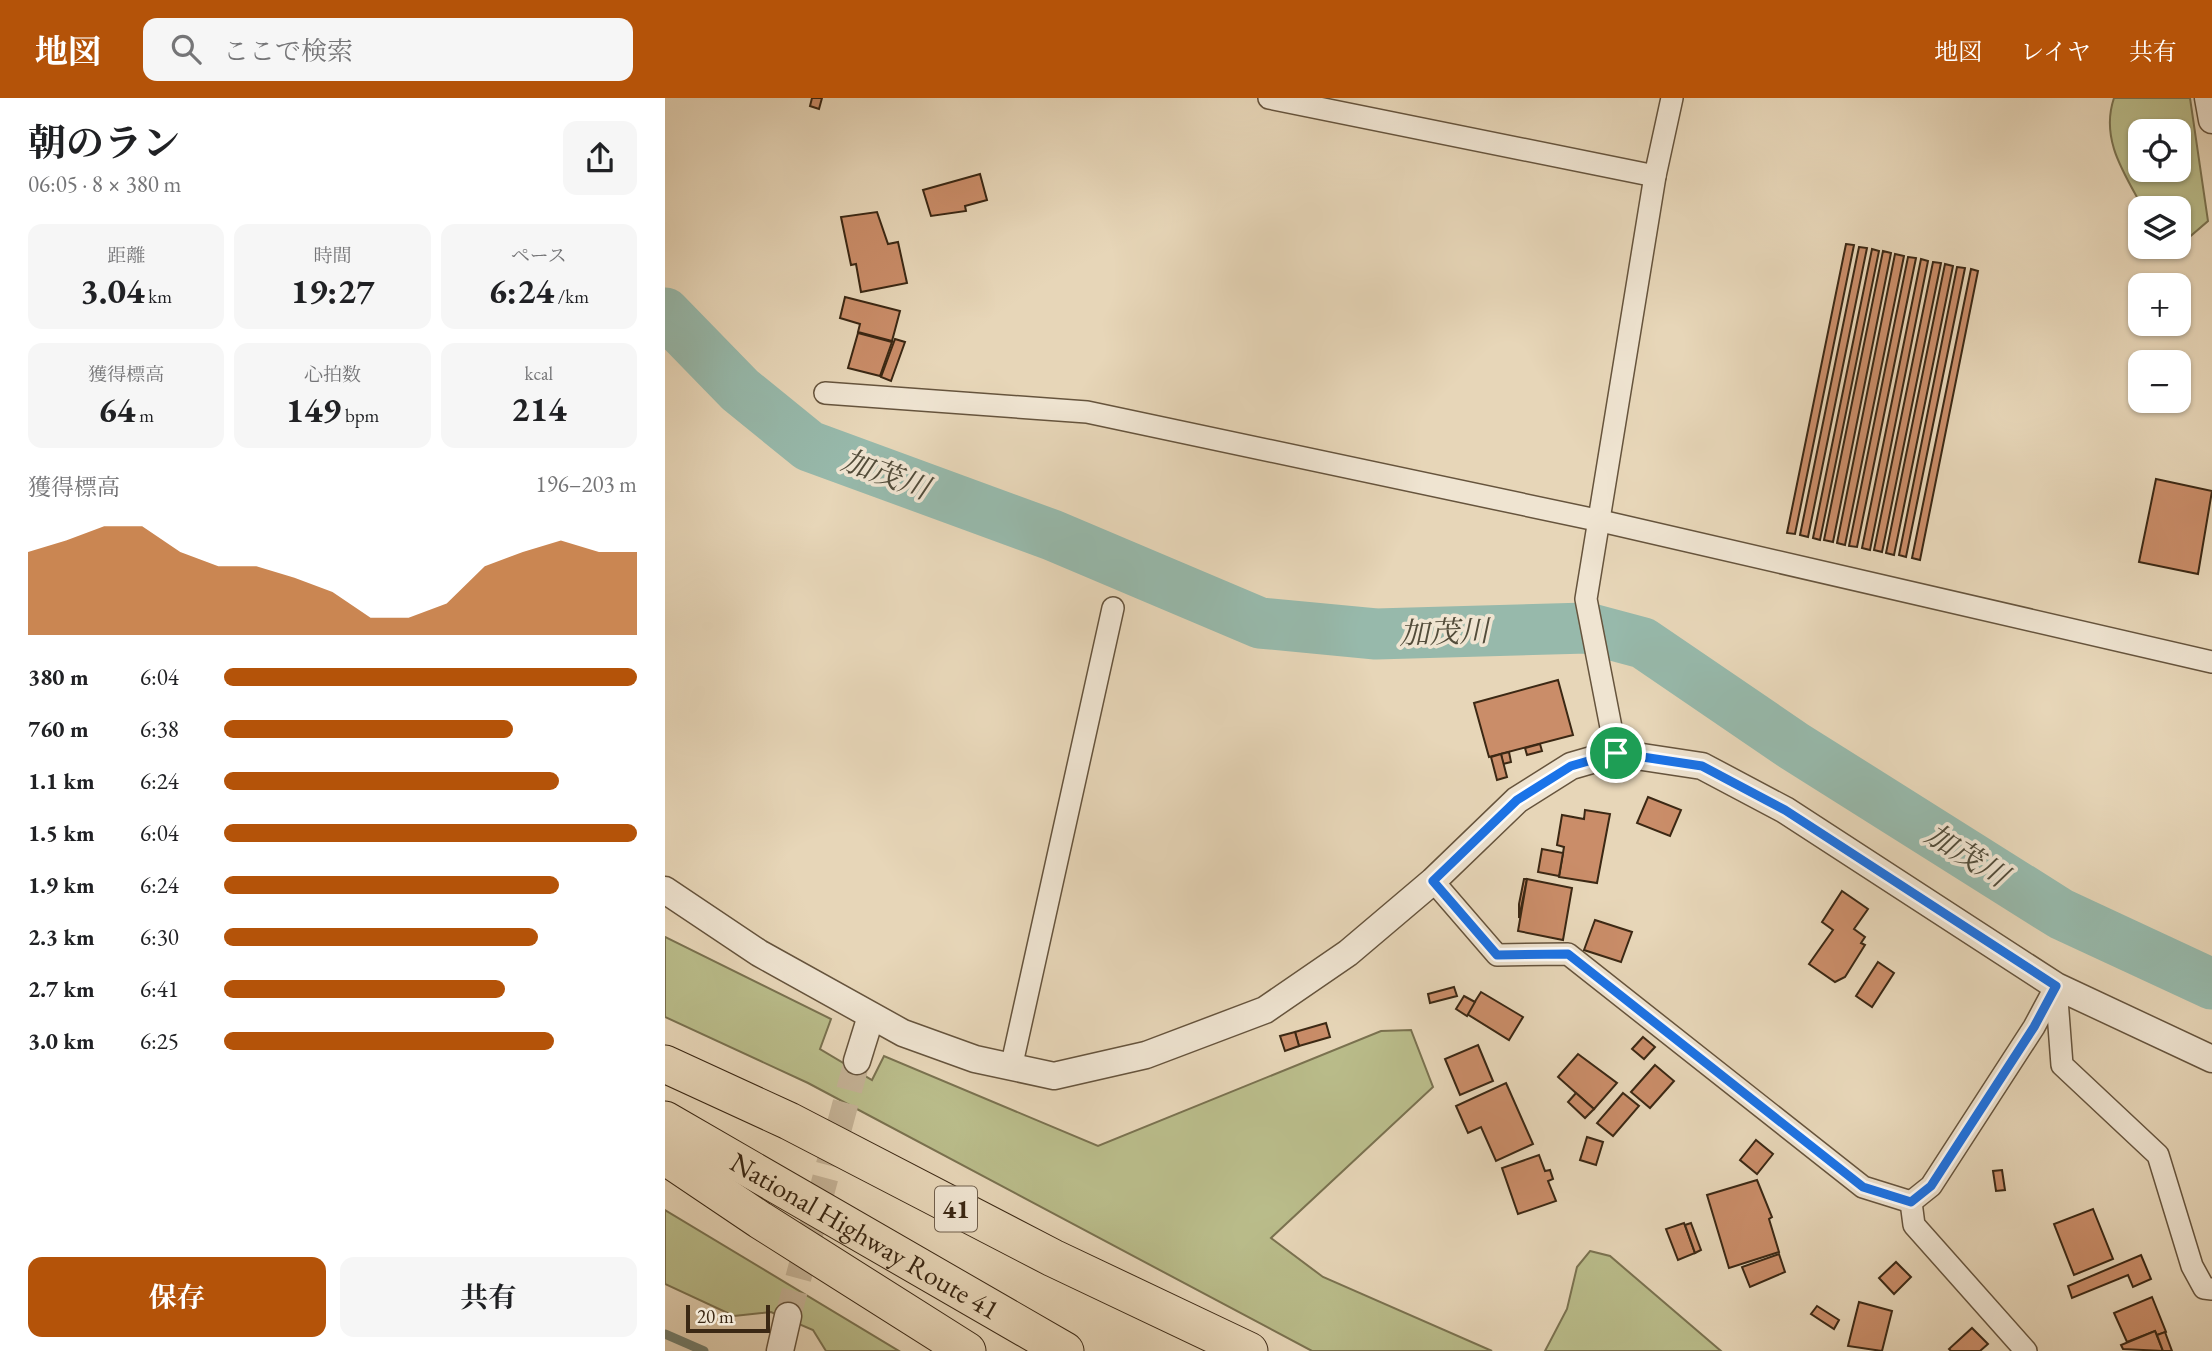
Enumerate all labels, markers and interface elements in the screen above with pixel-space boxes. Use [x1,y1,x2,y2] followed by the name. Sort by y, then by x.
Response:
[143,18,633,81] search box
[35,30,101,73] text: 地図
[167,30,205,68] icon: search
[223,34,353,68] text: ここで検索
[1934,36,1982,67] text: 地図
[2020,36,2091,67] text: レイヤ
[2129,36,2177,67] text: 共有
[28,118,180,167] text: 朝のラン
[2128,119,2191,413] map controls
[2128,119,2191,182] button: locate
[563,121,637,195] button: share
[28,169,181,199] text: 06:05 · 8 × 380 m
[2128,196,2191,259] button: layers
[107,243,145,268] text: 距離
[313,243,352,268] text: 時間
[511,243,567,268] text: ペース
[80,268,145,313] text: 3.04
[291,268,374,313] text: 19:27
[489,268,554,313] text: 6:24
[2128,273,2191,336] button: +
[145,284,172,309] text: km
[554,284,589,309] text: /km
[2128,350,2191,413] button: −
[525,361,553,386] text: kcal
[88,362,164,387] text: 獲得標高
[304,362,361,387] text: 心拍数
[511,386,567,431] text: 214
[98,387,135,432] text: 64
[286,387,341,432] text: 149
[135,403,154,428] text: m
[341,403,379,428] text: bpm
[837,440,938,509] water label: 加茂川
[536,469,637,499] text: 196–203 m
[28,472,120,502] text: 獲得標高
[1398,611,1493,653] water label: 加茂川
[28,662,89,692] text: 380 m
[140,662,179,692] text: 6:04
[28,714,89,744] text: 760 m
[140,714,179,744] text: 6:38
[1586,723,1646,783] pin
[1597,734,1635,772] icon: arrive
[28,766,95,796] text: 1.1 km
[140,766,179,796] text: 6:24
[1919,815,2018,897] water label: 加茂川
[28,818,95,848] text: 1.5 km
[140,818,179,848] text: 6:04
[28,870,95,900] text: 1.9 km
[140,870,179,900] text: 6:24
[28,922,95,952] text: 2.3 km
[140,922,179,952] text: 6:30
[28,974,95,1004] text: 2.7 km
[140,974,179,1004] text: 6:41
[28,1026,95,1056] text: 3.0 km
[140,1026,179,1056] text: 6:25
[724,1144,1006,1327] street label: National Highway Route 41
[935,1186,977,1232] road number: 41
[28,1257,326,1337] button: 保存
[340,1257,637,1337] button: 共有
[686,1302,770,1334] scale bar
[697,1304,734,1329] text: 20 m

